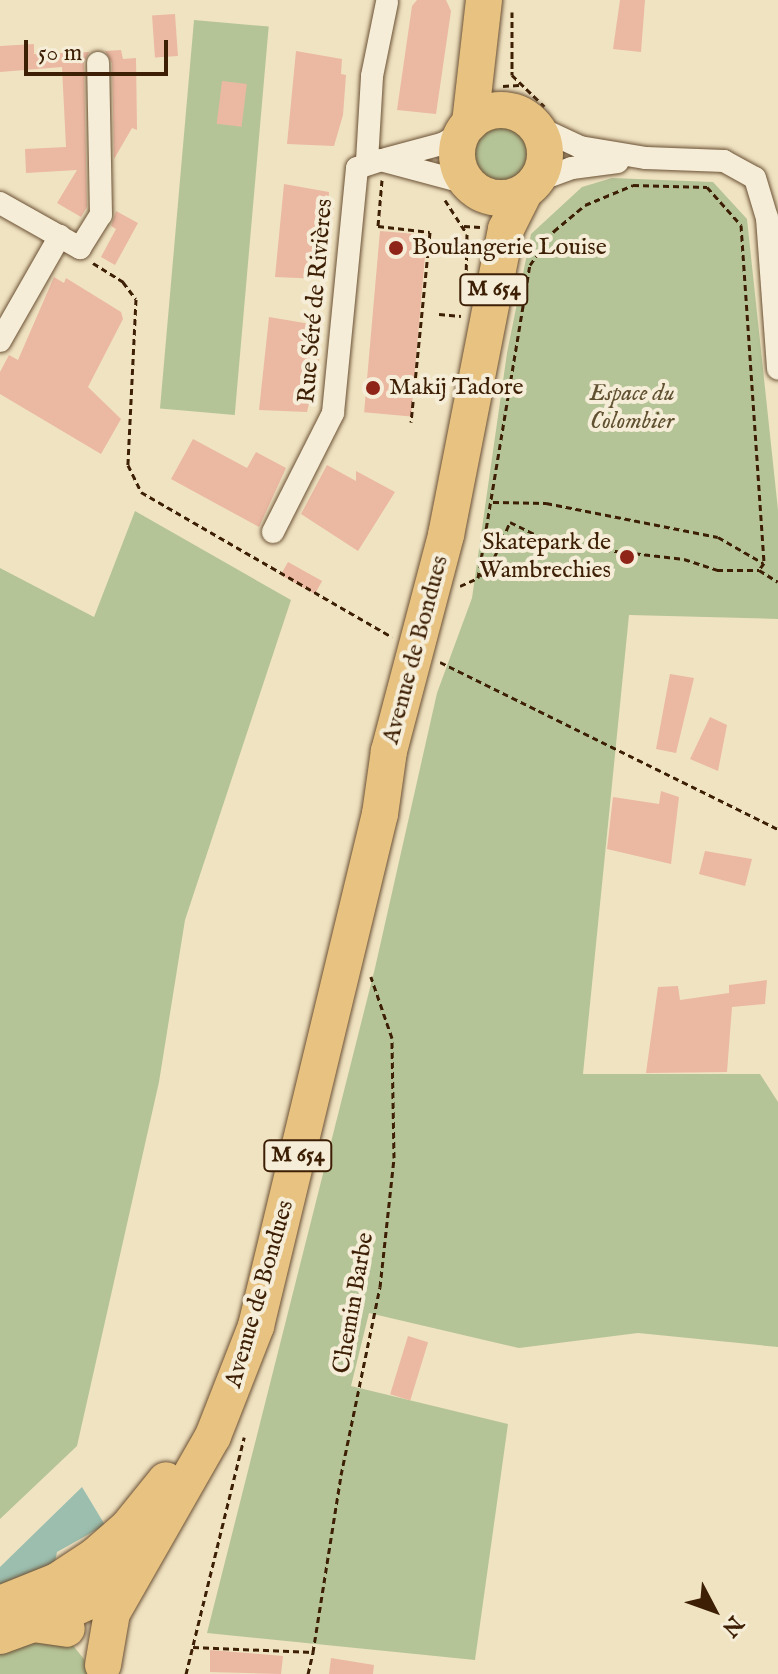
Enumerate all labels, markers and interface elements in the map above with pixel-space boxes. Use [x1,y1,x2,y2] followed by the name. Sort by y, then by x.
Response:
[28,24,172,74] scale bar
[38,38,82,69] text: 50 m
[293,198,339,404] street label: Rue Séré de Rivières
[412,234,607,262] place label: Boulangerie Louise
[387,239,405,257] marker: Boulangerie Louise
[458,272,530,308] road number: M 654
[389,374,524,402] place label: Makij Tadore
[364,379,382,397] marker: Makij Tadore
[589,380,675,436] park label: Espace du Colombier
[479,529,611,585] place label: Skatepark de Wambrechies
[618,548,636,566] marker: Skatepark de Wambrechies
[377,553,455,747] street label: Avenue de Bondues
[262,1138,334,1174] road number: M 654
[219,1197,301,1391] street label: Avenue de Bondues
[327,1230,381,1376] street label: Chemin Barbe
[674,1570,754,1650] north arrow
[715,1609,749,1642] text: N

